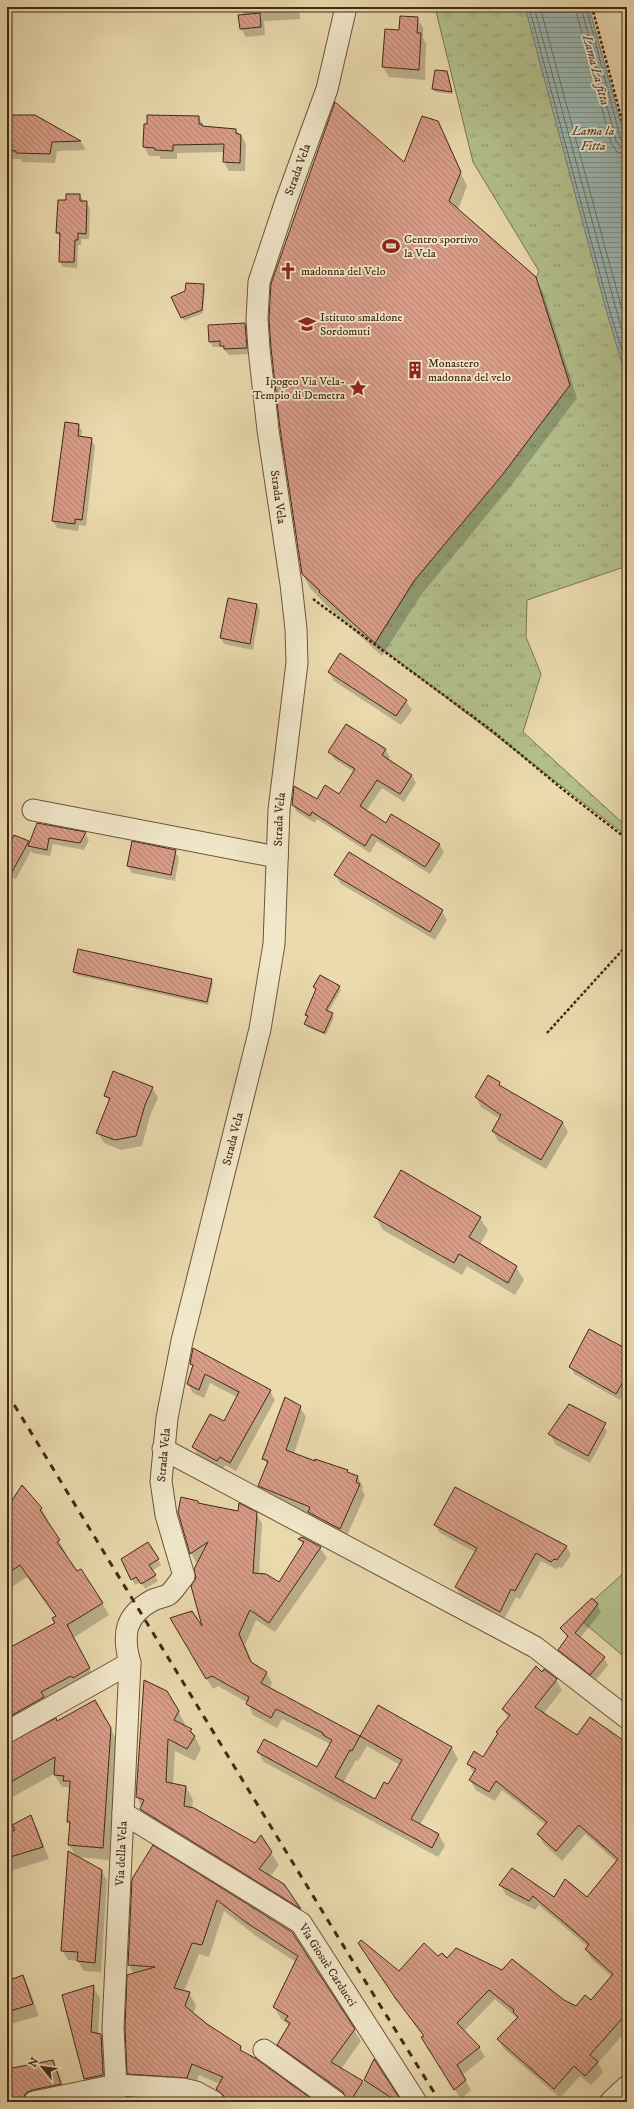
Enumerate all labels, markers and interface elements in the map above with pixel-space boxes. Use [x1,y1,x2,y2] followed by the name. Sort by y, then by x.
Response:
[579,32,613,107] water label: Lama La fitta
[571,123,615,154] water label: Lama la Fitta
[281,141,314,197] street label: Strada Vela
[404,232,478,261] place label: Centro sportivo la Vela
[381,236,401,256] sports icon: Centro sportivo la Vela
[278,261,298,281] church icon: madonna del Velo
[301,264,386,279] place label: madonna del Velo
[320,310,403,339] place label: Istituto smaldone Sordomuti
[297,314,317,334] school or university icon: Istituto smaldone Sordomuti
[428,356,511,385] place label: Monastero madonna del velo
[405,360,425,380] building icon: Monastero madonna del velo
[253,374,346,403] place label: Ipogeo Via Vela- Tempio di Demetra
[348,378,368,398] place icon: Ipogeo Via Vela- Tempio di Demetra
[267,469,289,526] street label: Strada Vela
[270,791,289,847] street label: Strada Vela
[219,1110,247,1167] street label: Strada Vela
[153,1426,174,1482] street label: Strada Vela
[112,1820,130,1887] street label: Via della Vela
[295,1920,360,2009] street label: Via Giosuè Carducci
[22,2047,62,2087] north arrow
[26,2055,42,2070] text: N

